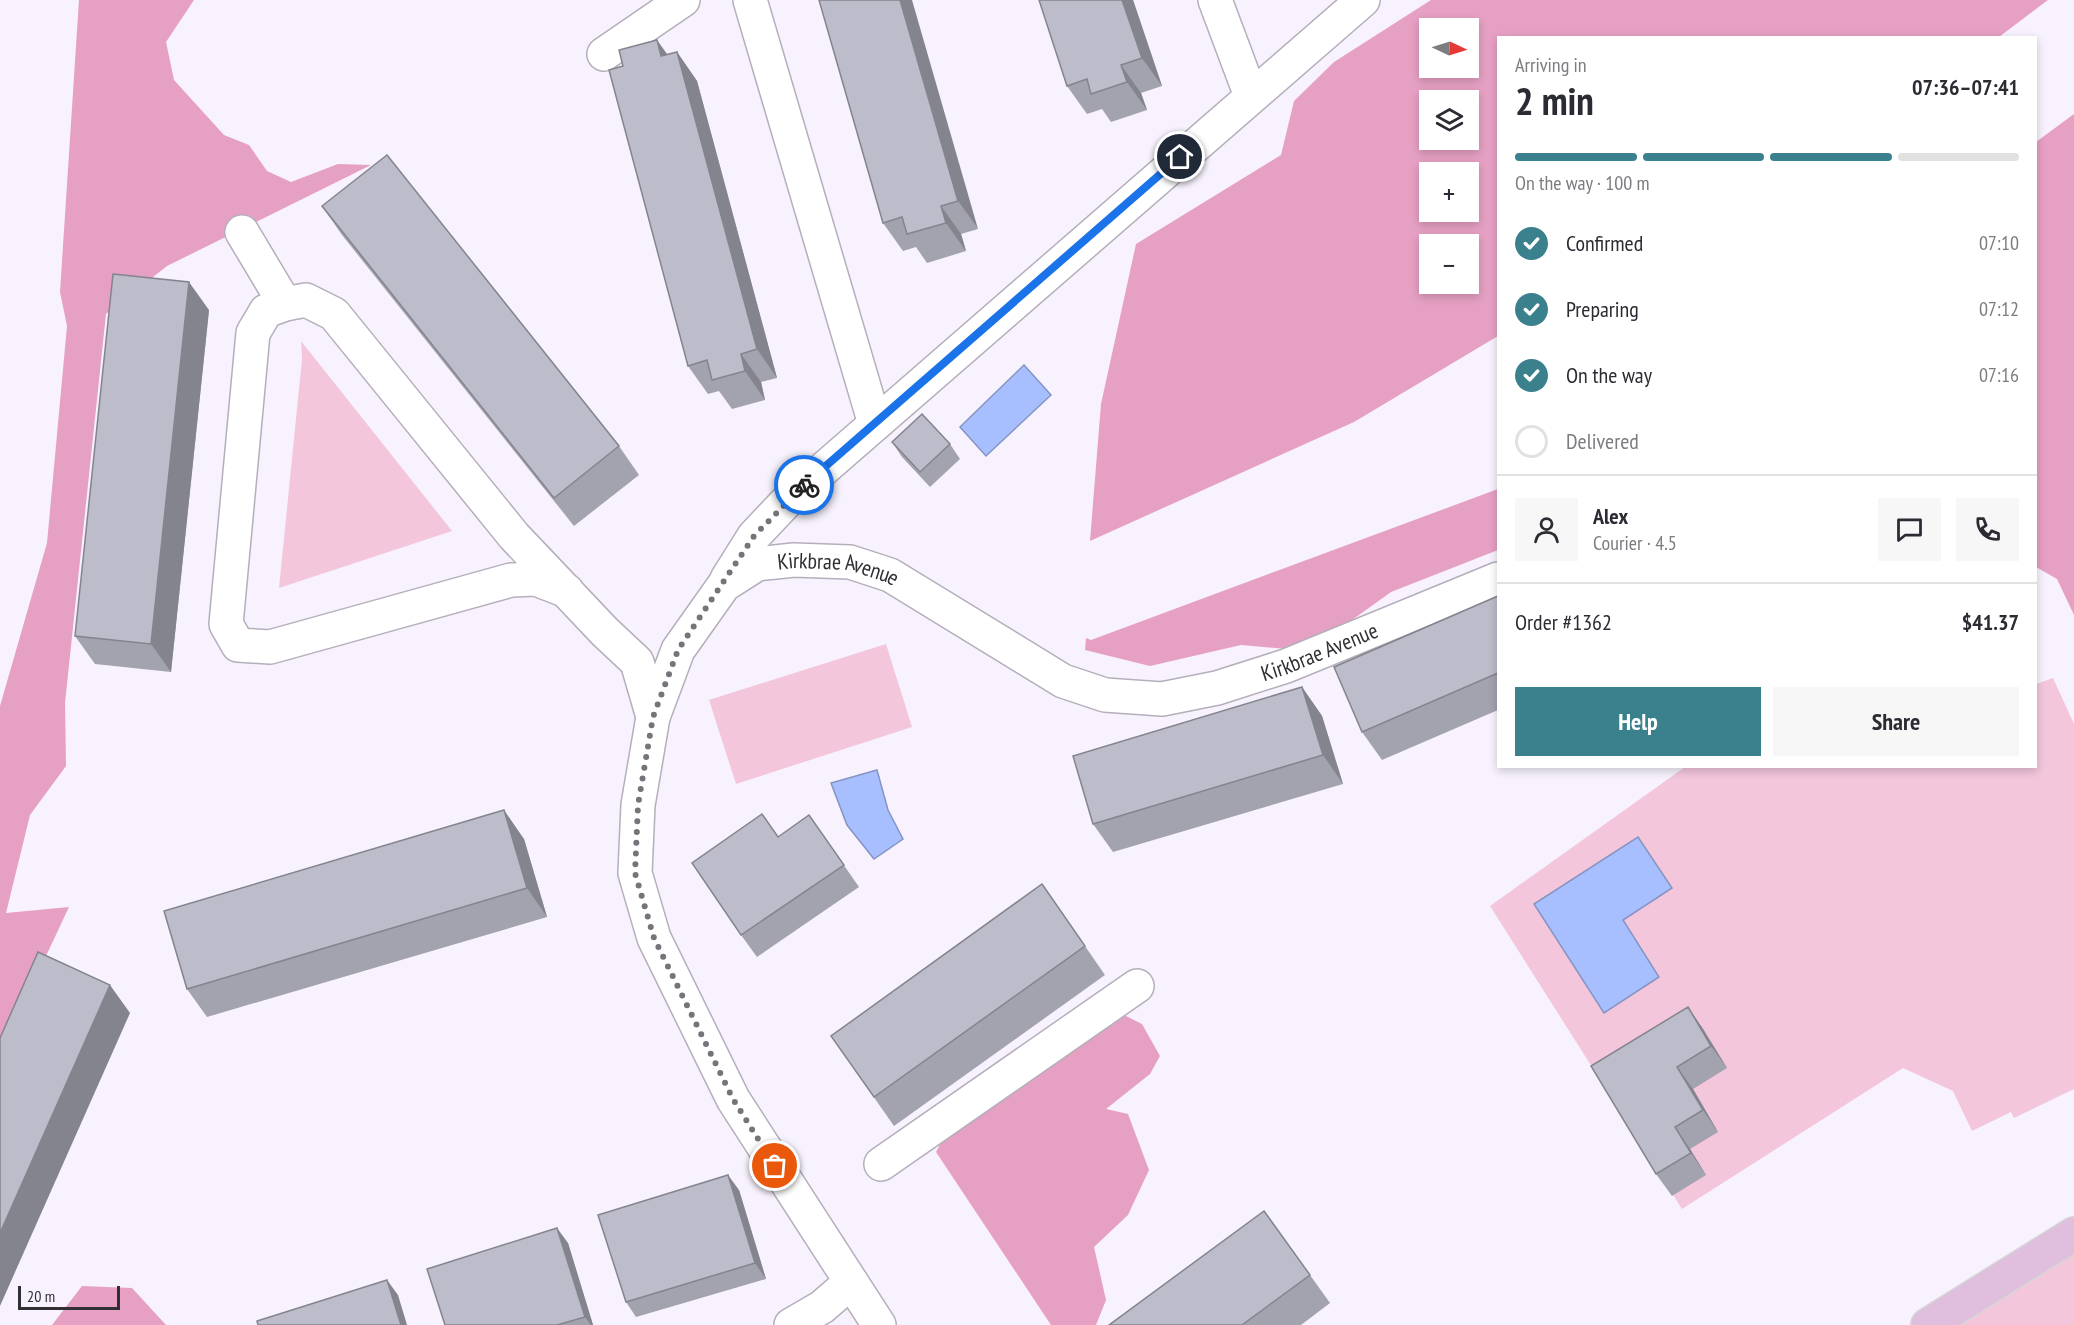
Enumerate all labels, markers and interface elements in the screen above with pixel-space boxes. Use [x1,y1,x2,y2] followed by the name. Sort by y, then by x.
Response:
[1419,18,1479,78] north arrow
[1419,18,1479,294] map controls
[1515,52,1587,78] text: Arriving in
[1912,73,2019,101] text: 07:36–07:41
[1515,75,1594,126] text: 2 min
[1419,90,1479,150] button: layers
[1154,131,1205,182] pin
[1163,140,1196,173] icon: home
[1419,162,1479,222] button: +
[1515,170,1650,196] text: On the way · 100 m
[1515,227,1548,260] icon: check
[1566,229,1643,257] text: Confirmed
[1979,230,2019,256] text: 07:10
[1419,234,1479,294] button: −
[1515,293,1548,326] icon: check
[1566,295,1639,323] text: Preparing
[1979,296,2019,322] text: 07:12
[1515,359,1548,392] icon: check
[1566,361,1652,389] text: On the way
[1979,362,2019,388] text: 07:16
[1566,427,1639,455] text: Delivered
[774,455,834,515] courier
[788,469,821,502] icon: bike
[1515,498,1578,561] button: person
[1878,498,1941,561] button: chat
[1956,498,2019,561] button: phone
[1593,502,1628,530] text: Alex
[1593,530,1677,556] text: Courier · 4.5
[776,546,905,591] street label: Kirkbrae Avenue
[1515,608,1612,636] text: Order #1362
[1962,608,2019,636] text: $41.37
[1257,616,1382,687] street label: Kirkbrae Avenue
[1515,687,1761,756] button: Help
[1773,687,2019,756] button: Share
[749,1140,800,1191] pin
[758,1149,791,1182] icon: bag
[18,1283,120,1310] scale bar
[27,1286,55,1306] text: 20 m

